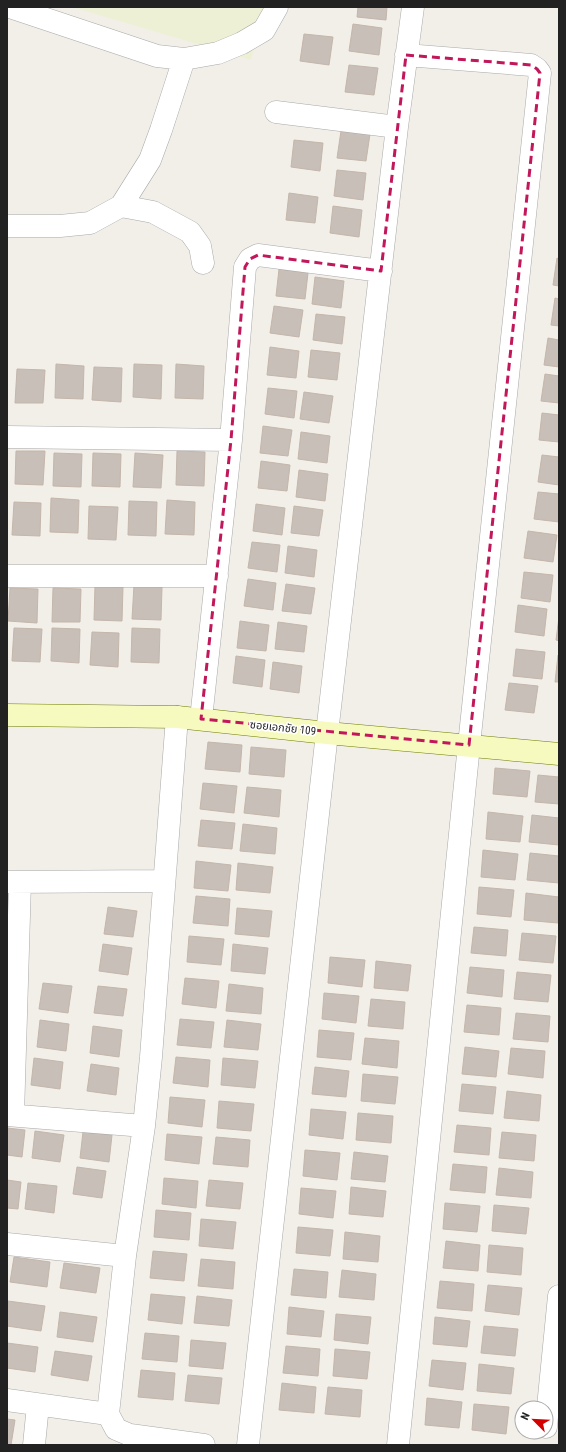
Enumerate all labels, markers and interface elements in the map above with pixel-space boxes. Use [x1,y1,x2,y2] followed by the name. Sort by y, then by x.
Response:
[249,718,317,738] street label: ซอยเอกชัย 109
[514,1400,554,1440] north arrow
[518,1410,533,1422] text: N

